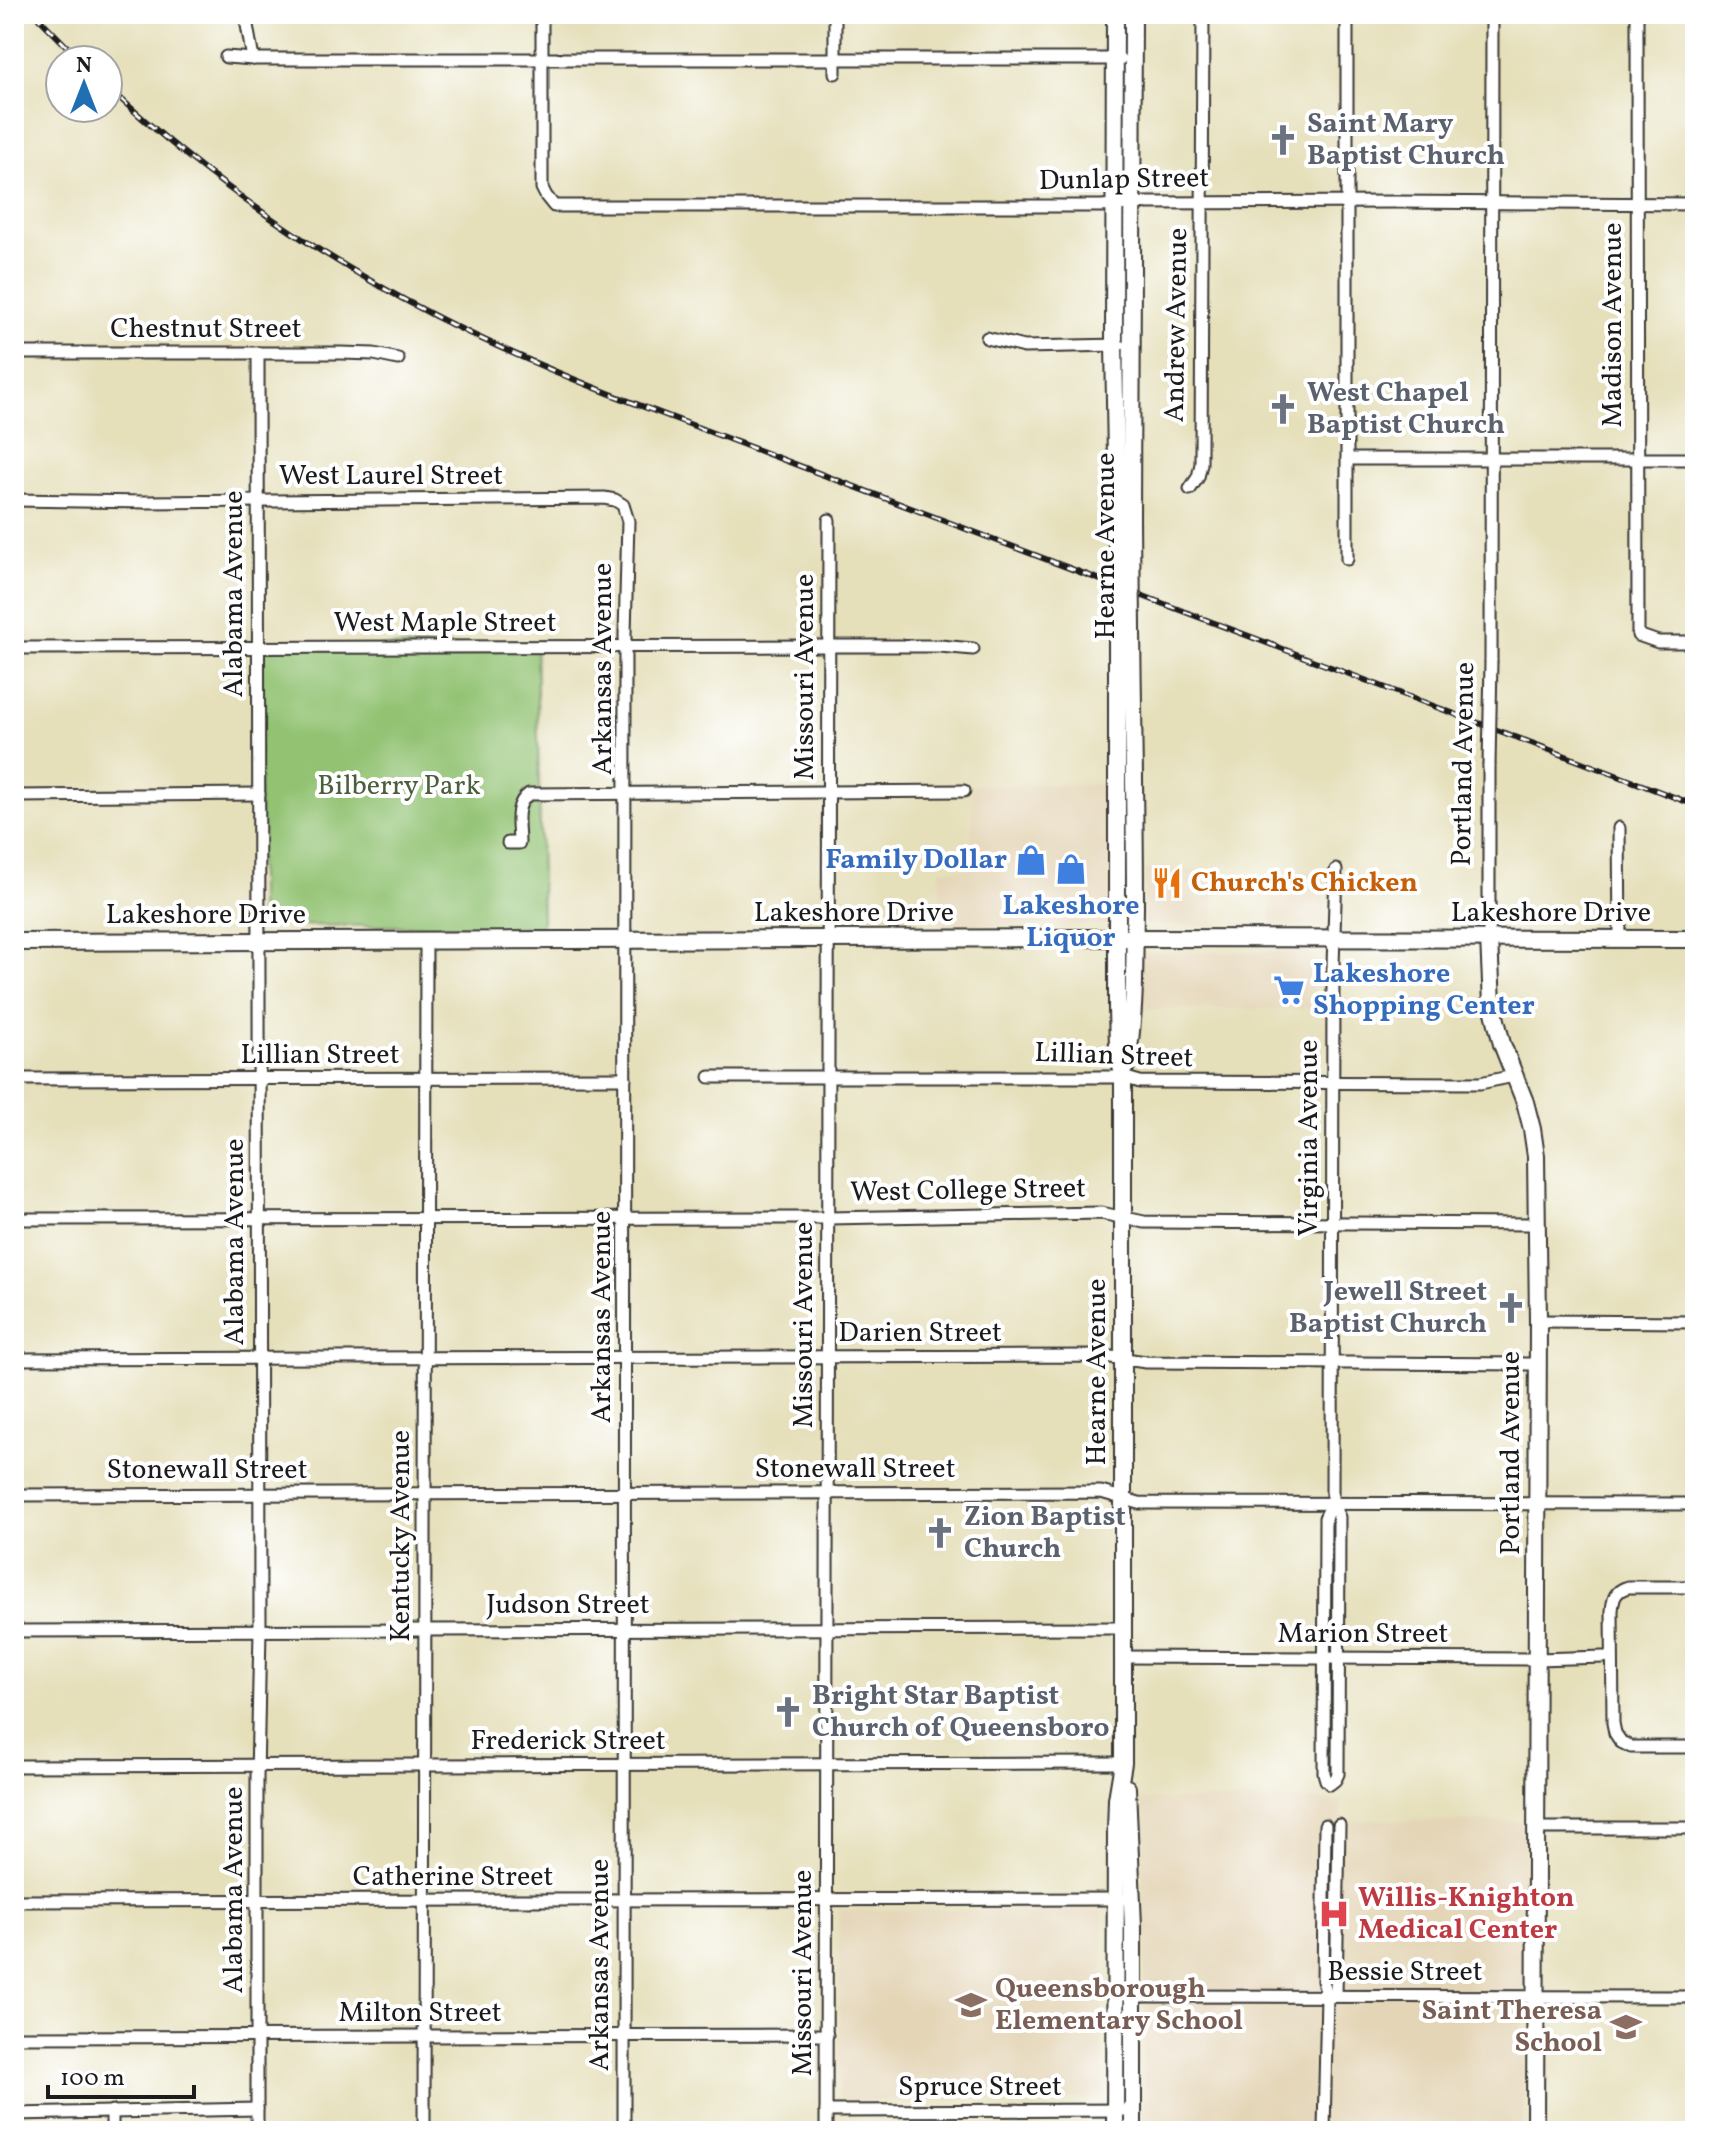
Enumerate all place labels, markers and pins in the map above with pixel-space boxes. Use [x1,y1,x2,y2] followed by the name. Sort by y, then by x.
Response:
[1307,105,1505,176] place label: Saint Mary Baptist Church
[1266,123,1300,157] church icon: Saint Mary Baptist Church
[1307,374,1505,445] place label: West Chapel Baptist Church
[1266,392,1300,426] church icon: West Chapel Baptist Church
[825,841,1007,880] place label: Family Dollar
[1014,843,1048,877] shop icon: Family Dollar
[1054,852,1088,886] shop icon: Lakeshore Liquor
[1191,864,1418,903] place label: Church's Chicken
[1150,866,1184,900] restaurant icon: Church's Chicken
[1002,887,1140,958] place label: Lakeshore Liquor
[1313,955,1535,1026] place label: Lakeshore Shopping Center
[1272,973,1306,1007] supermarket icon: Lakeshore Shopping Center
[1289,1273,1487,1344] place label: Jewell Street Baptist Church
[1494,1291,1528,1325] church icon: Jewell Street Baptist Church
[964,1498,1126,1569] place label: Zion Baptist Church
[923,1516,957,1550] church icon: Zion Baptist Church
[812,1677,1110,1748] place label: Bright Star Baptist Church of Queensboro
[771,1695,805,1729] church icon: Bright Star Baptist Church of Queensboro
[1358,1879,1574,1950] place label: Willis-Knighton Medical Center
[1317,1897,1351,1931] hospital icon: Willis-Knighton Medical Center
[995,1970,1243,2041] place label: Queensborough Elementary School
[954,1988,988,2022] school or university icon: Queensborough Elementary School
[1422,1992,1602,2063] place label: Saint Theresa School
[1609,2010,1643,2044] school or university icon: Saint Theresa School

